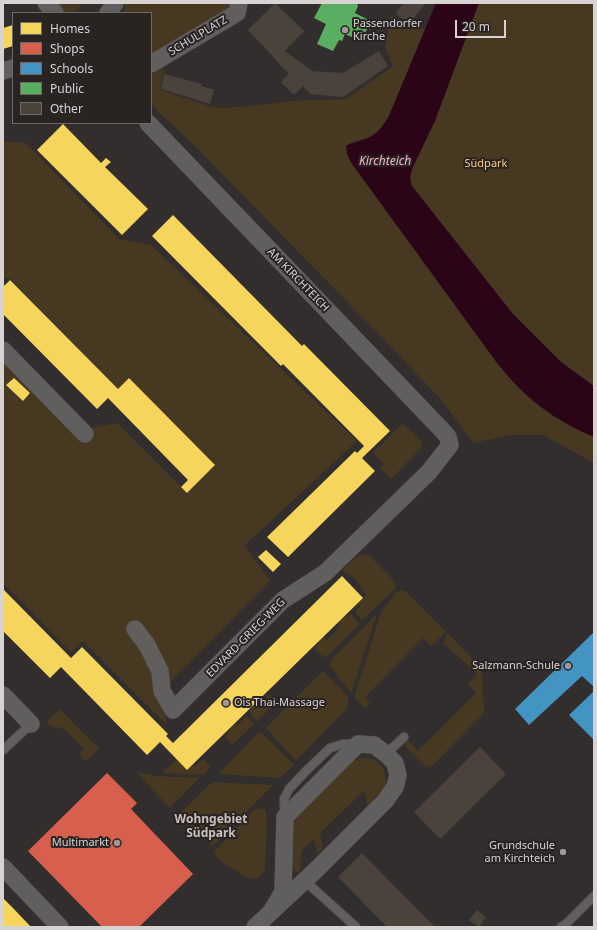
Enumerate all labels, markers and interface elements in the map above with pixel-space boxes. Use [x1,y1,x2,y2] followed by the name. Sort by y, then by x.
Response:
[12,12,152,124] legend
[457,12,508,38] scale bar
[166,13,230,59] street label: SCHULPLATZ
[353,17,422,43] place label: Passendorfer Kirche
[462,18,490,35] text: 20 m
[50,20,90,37] text: Homes
[340,25,350,35] marker: Passendorfer Kirche
[50,40,84,57] text: Shops
[50,60,93,77] text: Schools
[50,80,84,97] text: Public
[50,100,83,117] text: Other
[359,155,411,169] water label: Kirchteich
[465,157,507,171] park label: Südpark
[264,245,332,315] street label: AM KIRCHTEICH
[204,596,288,680] street label: EDVARD-GRIEG-WEG
[472,659,560,673] place label: Salzmann-Schule
[563,661,573,671] marker: Salzmann-Schule
[234,696,325,710] place label: Ois Thai-Massage
[221,698,231,708] marker: Ois Thai-Massage
[175,813,247,841] district label: Wohngebiet Südpark
[52,836,109,850] place label: Multimarkt
[112,838,122,848] marker: Multimarkt
[485,839,555,865] place label: Grundschule am Kirchteich
[558,847,568,857] marker: Grundschule am Kirchteich

